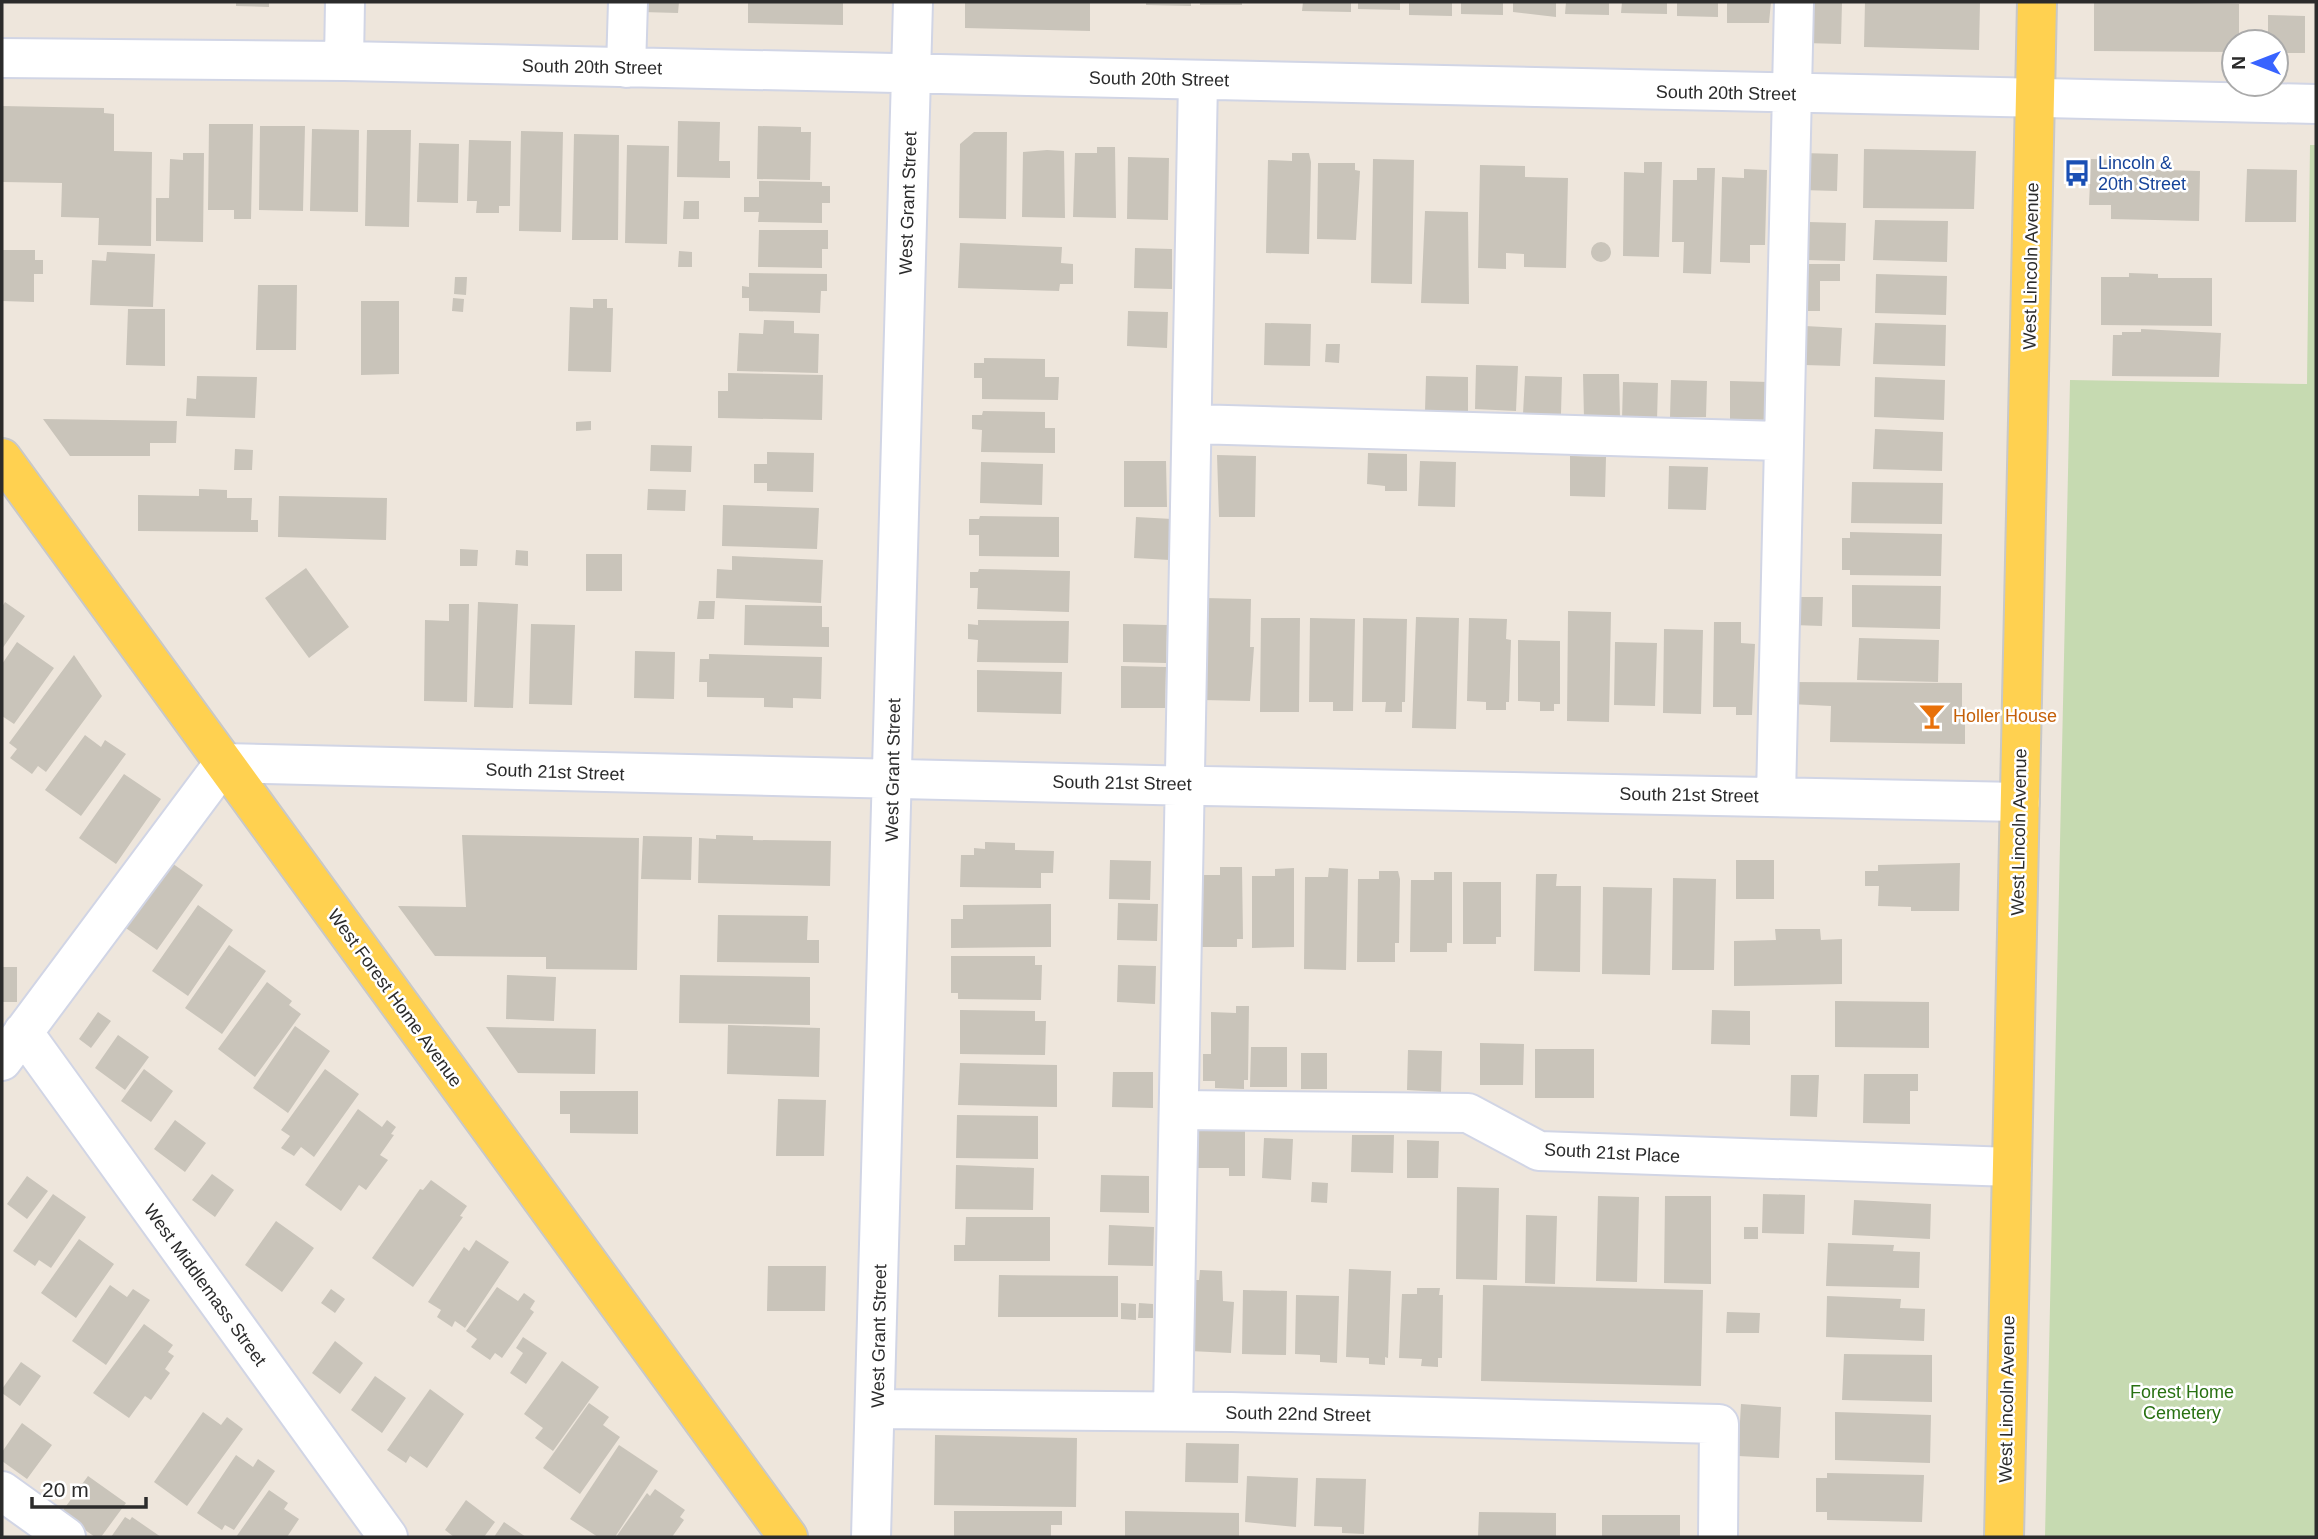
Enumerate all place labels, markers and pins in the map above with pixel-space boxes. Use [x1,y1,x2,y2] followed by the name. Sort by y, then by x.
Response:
[2098,153,2186,194] place label: Lincoln & 20th Street
[2062,158,2092,188] bus stop icon: Lincoln & 20th Street
[1917,701,1947,731] bar icon: Holler House
[1953,706,2057,726] place label: Holler House

